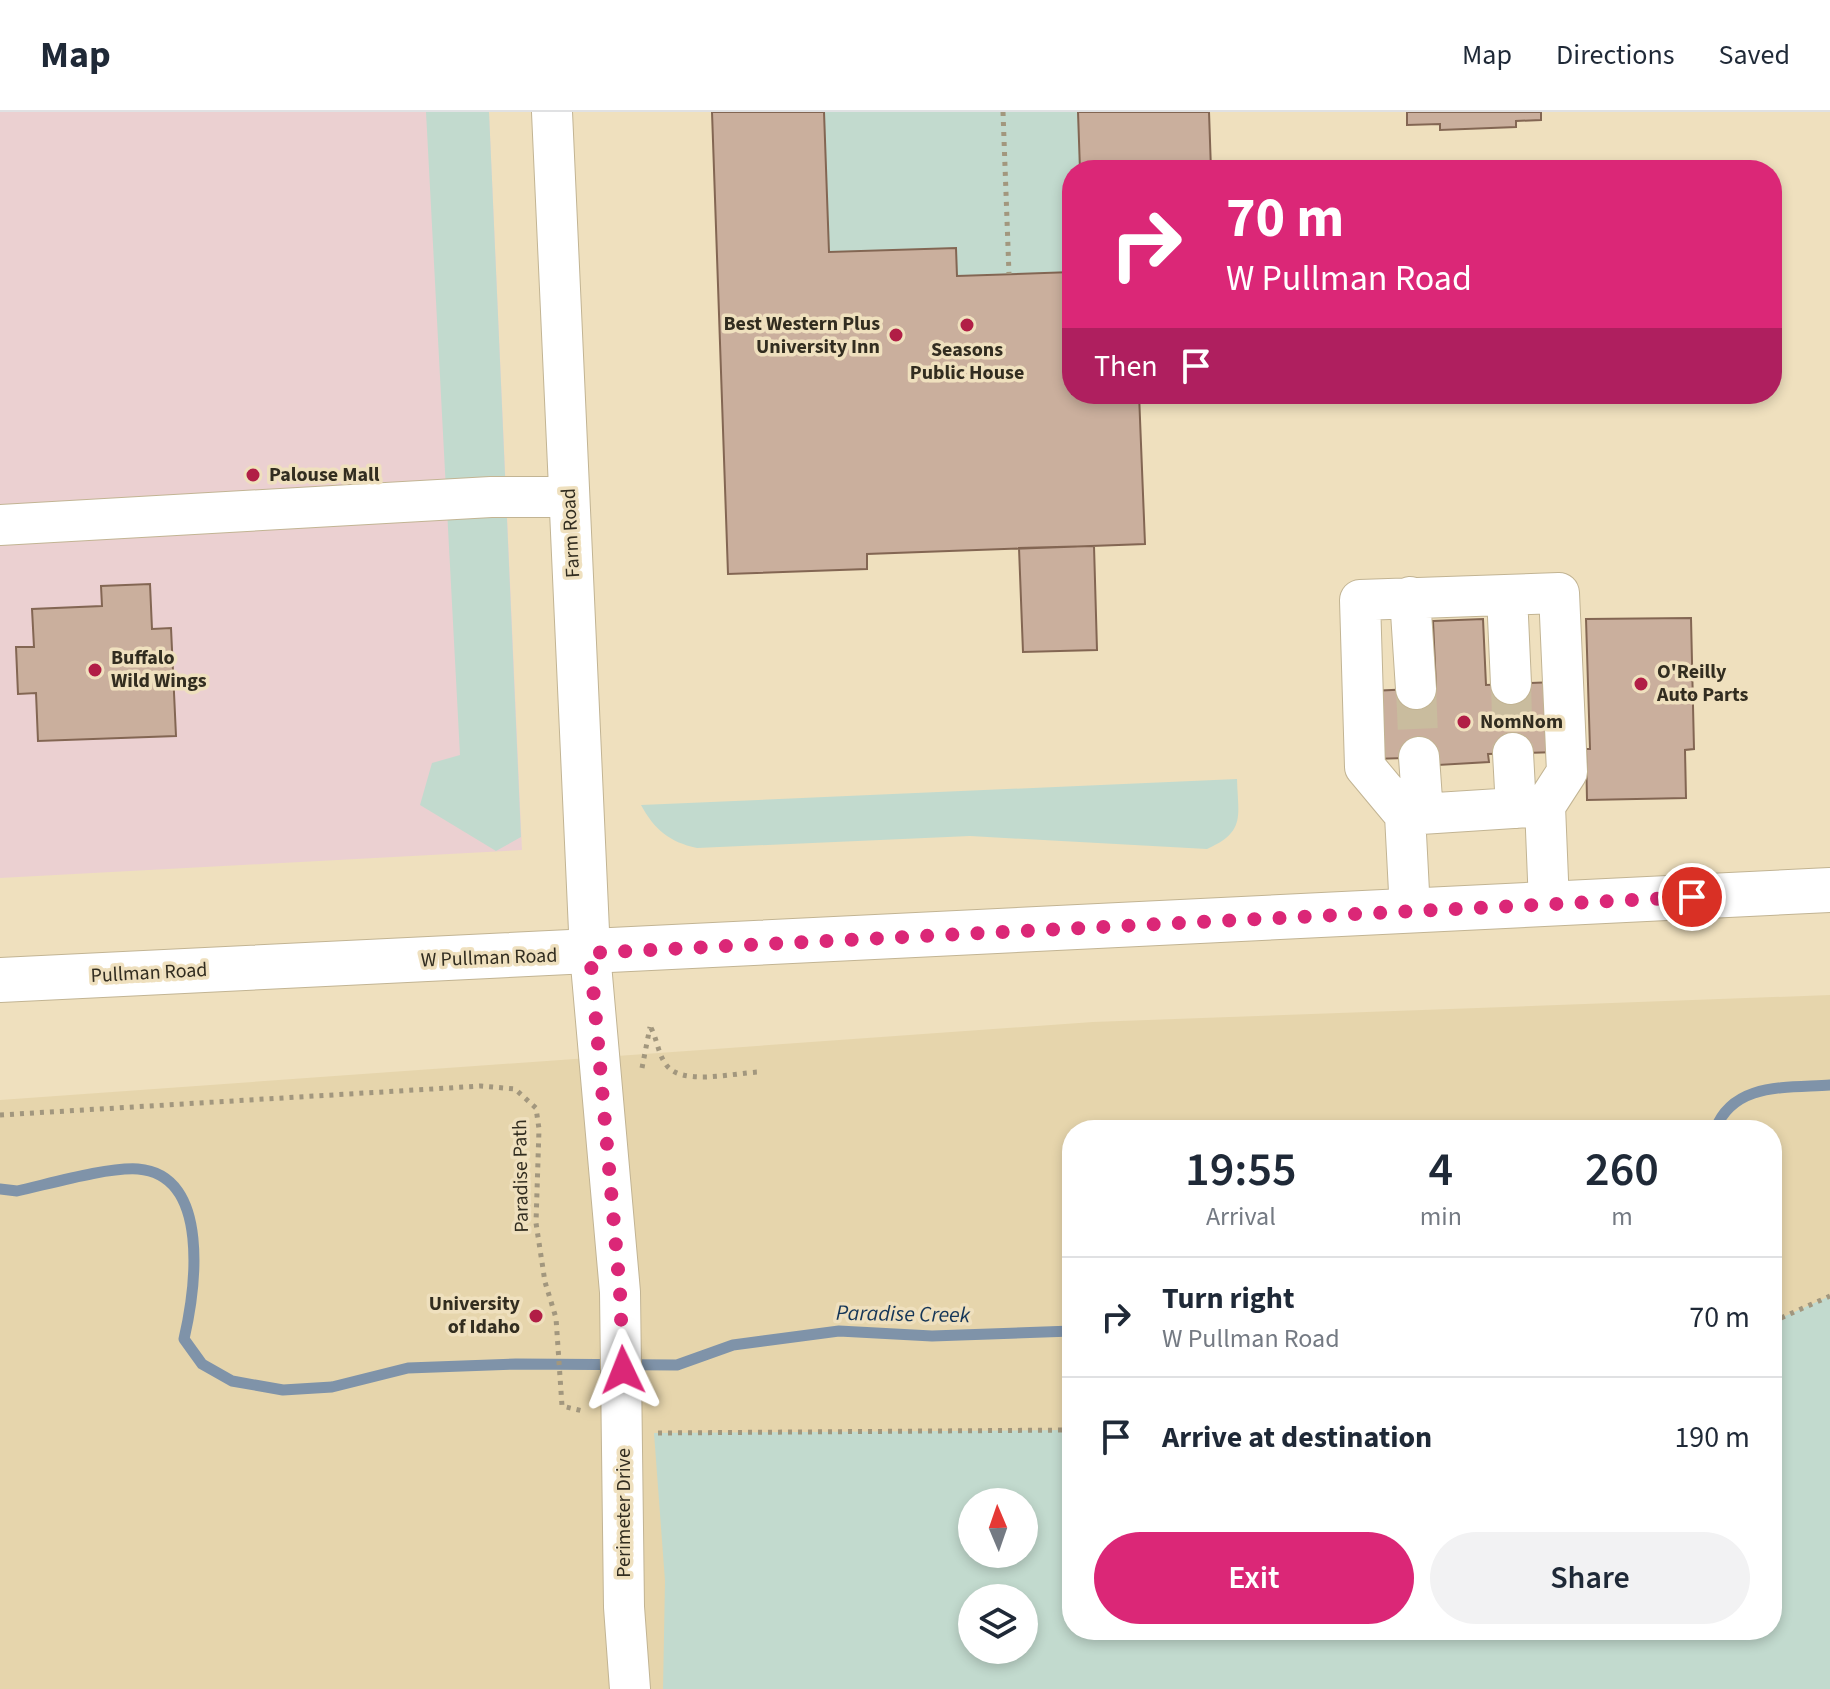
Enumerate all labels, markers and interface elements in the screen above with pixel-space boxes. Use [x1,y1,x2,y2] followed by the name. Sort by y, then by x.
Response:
[40,28,111,82] text: Map
[1462,35,1512,75] text: Map
[1556,35,1675,75] text: Directions
[1719,35,1790,75] text: Saved
[1226,179,1344,258] text: 70 m
[1094,192,1198,296] icon: right
[1226,253,1472,304] text: W Pullman Road
[723,310,880,361] place label: Best Western Plus University Inn
[958,316,976,334] marker: Seasons Public House
[887,326,905,344] marker: Best Western Plus University Inn
[910,336,1024,387] place label: Seasons Public House
[1174,344,1218,388] icon: arrive
[1094,345,1158,388] text: Then
[269,461,380,489] place label: Palouse Mall
[244,466,262,484] marker: Palouse Mall
[555,487,587,579] street label: Farm Road
[111,644,207,695] place label: Buffalo Wild Wings
[1656,658,1748,709] place label: O'Reilly Auto Parts
[86,661,104,679] marker: Buffalo Wild Wings
[1632,675,1650,693] marker: O'Reilly Auto Parts
[1480,708,1563,736] place label: NomNom
[1455,713,1473,731] marker: NomNom
[1658,863,1726,931] pin
[1670,875,1714,919] icon: arrive
[420,942,558,974] street label: W Pullman Road
[90,956,208,990] street label: Pullman Road
[506,1119,536,1233] street label: Paradise Path
[1185,1136,1297,1204] text: 19:55
[1429,1136,1453,1204] text: 4
[1585,1136,1659,1204] text: 260
[1206,1198,1276,1235] text: Arrival
[1420,1198,1462,1235] text: min
[1611,1198,1633,1235] text: m
[1162,1277,1294,1320] text: Turn right
[429,1290,521,1341] place label: University of Idaho
[1094,1295,1138,1339] icon: right
[1689,1296,1750,1339] text: 70 m
[836,1297,971,1331] water label: Paradise Creek
[527,1307,545,1325] marker: University of Idaho
[1162,1320,1340,1357] text: W Pullman Road
[581,1328,665,1412] position arrow
[1094,1415,1138,1459] icon: arrive
[1162,1416,1432,1459] text: Arrive at destination
[1674,1416,1750,1459] text: 190 m
[610,1448,638,1578] street label: Perimeter Drive
[958,1488,1038,1568] north arrow
[958,1488,1038,1664] map controls
[1094,1532,1414,1624] button: Exit
[1430,1532,1750,1624] button: Share
[958,1584,1038,1664] button: layers

